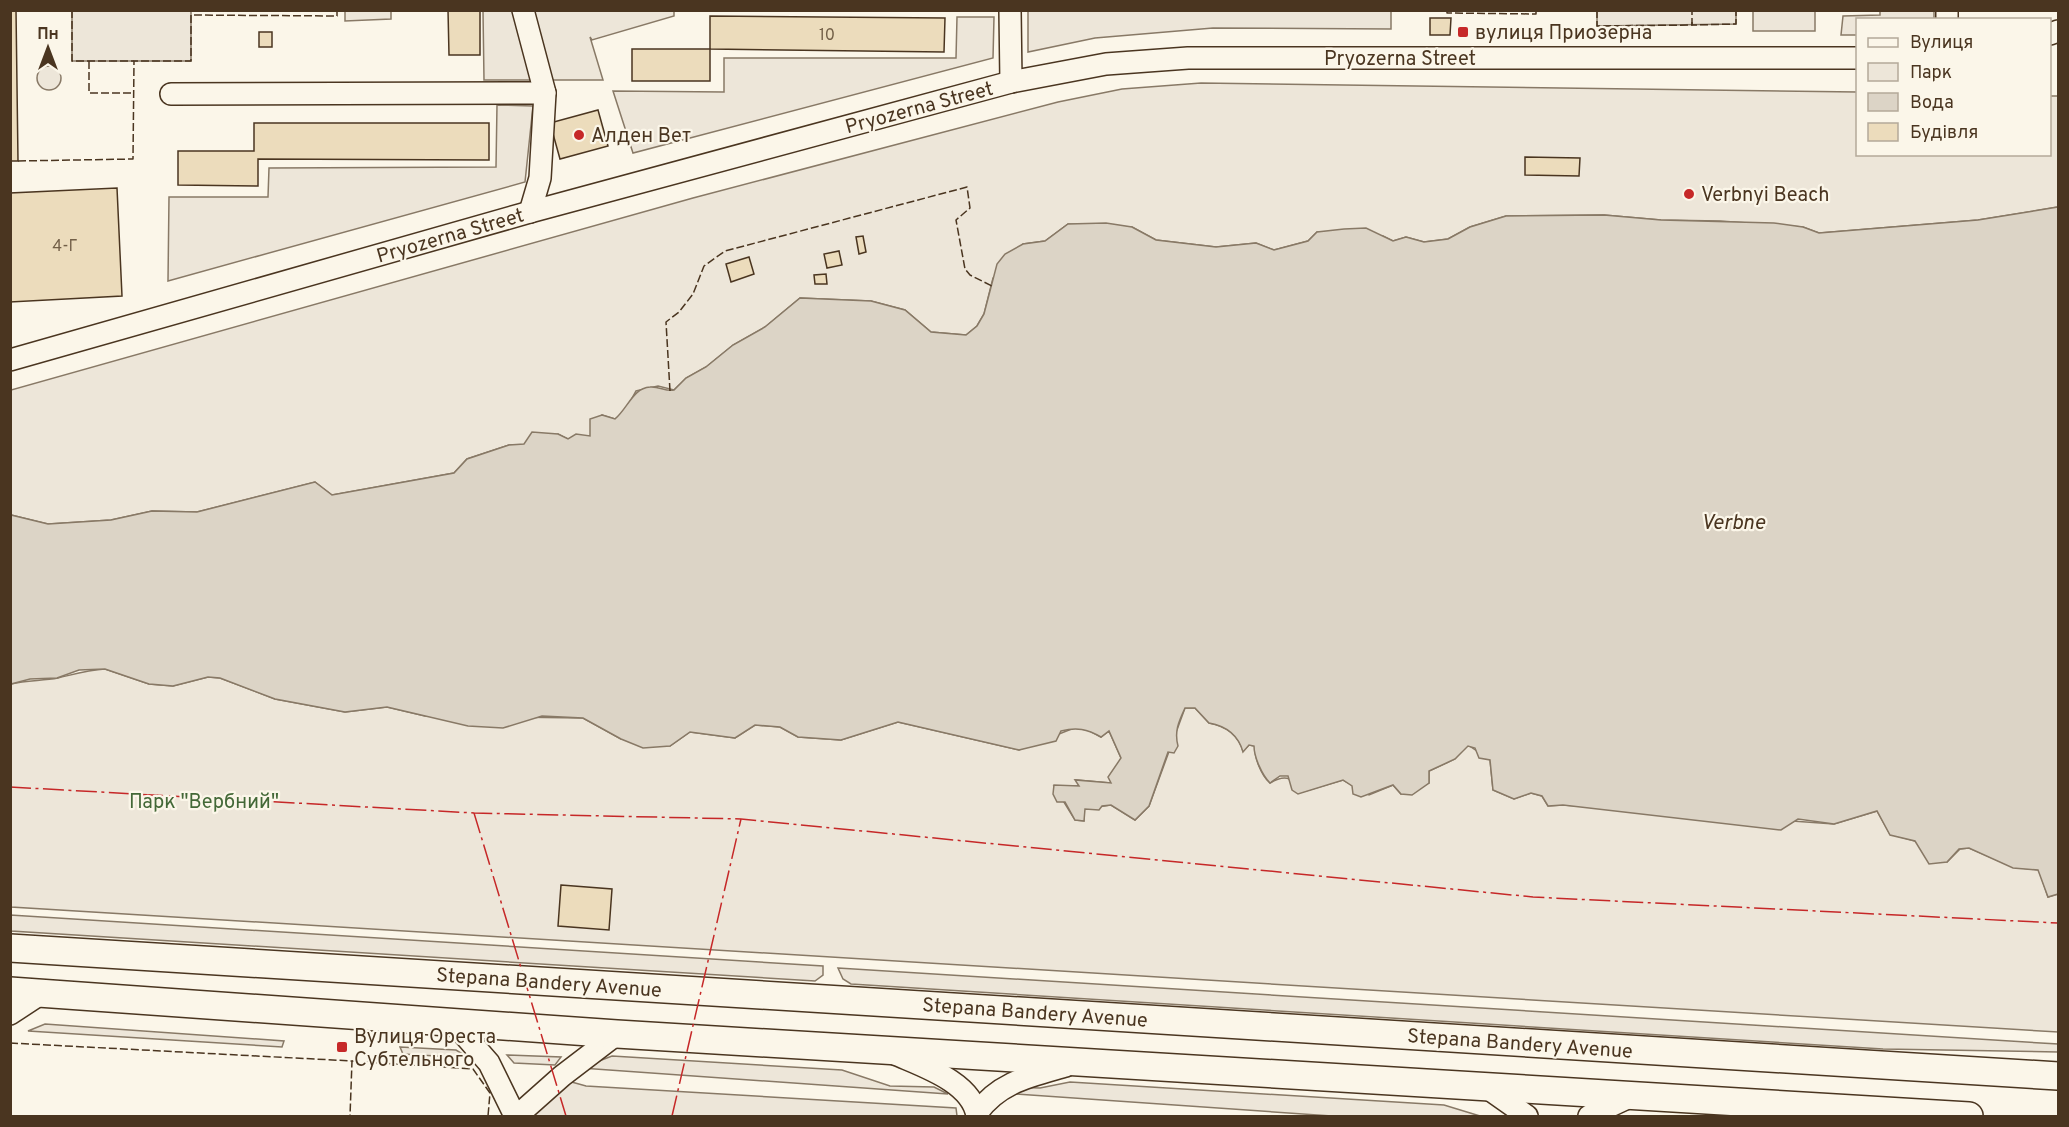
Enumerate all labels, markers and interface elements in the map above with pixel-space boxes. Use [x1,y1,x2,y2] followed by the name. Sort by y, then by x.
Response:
[18,18,78,78] north arrow
[1856,18,2051,156] legend
[1475,21,1652,47] place label: вулиця Приозерна
[37,25,59,45] text: Пн
[1456,25,1470,39] marker: вулиця Приозерна
[819,26,835,46] house number: 10
[1910,32,1973,55] text: Вулиця
[1324,47,1476,73] street label: Pryozerna Street
[1910,62,1952,85] text: Парк
[843,77,996,141] street label: Pryozerna Street
[1910,92,1954,115] text: Вода
[1910,122,1978,145] text: Будівля
[591,124,691,150] place label: Алден Вет
[572,128,586,142] marker: Алден Вет
[1701,183,1830,209] place label: Verbnyi Beach
[1682,187,1696,201] marker: Verbnyi Beach
[374,203,527,270] street label: Pryozerna Street
[52,237,78,257] house number: 4-Г
[1701,510,1766,537] water label: Verbne
[129,790,279,816] park label: Парк "Вербний"
[435,963,663,1005] street label: Stepana Bandery Avenue
[921,993,1149,1035] street label: Stepana Bandery Avenue
[1406,1024,1634,1066] street label: Stepana Bandery Avenue
[354,1025,496,1074] place label: Вулиця Ореста Субтельного
[335,1040,349,1054] marker: Вулиця Ореста Субтельного

